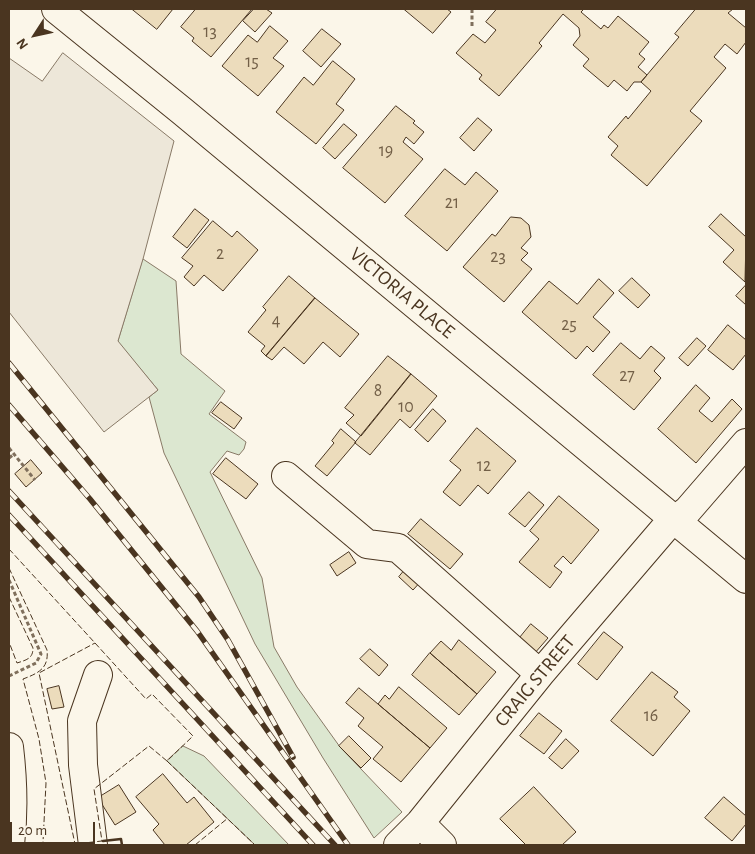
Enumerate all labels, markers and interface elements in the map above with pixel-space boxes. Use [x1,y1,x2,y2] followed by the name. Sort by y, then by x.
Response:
[10,10,60,60] north arrow
[203,21,217,43] house number: 13
[14,36,31,52] text: N
[245,51,259,73] house number: 15
[379,140,393,162] house number: 19
[445,192,459,214] house number: 21
[345,242,459,344] street label: VICTORIA PLACE
[216,243,224,265] house number: 2
[490,246,506,268] house number: 23
[272,310,280,332] house number: 4
[561,314,577,336] house number: 25
[619,365,635,387] house number: 27
[374,380,382,402] house number: 8
[398,396,414,418] house number: 10
[477,455,491,477] house number: 12
[490,630,580,732] street label: CRAIG STREET
[644,705,658,727] house number: 16
[12,812,98,844] scale bar
[18,823,47,838] text: 20 m

